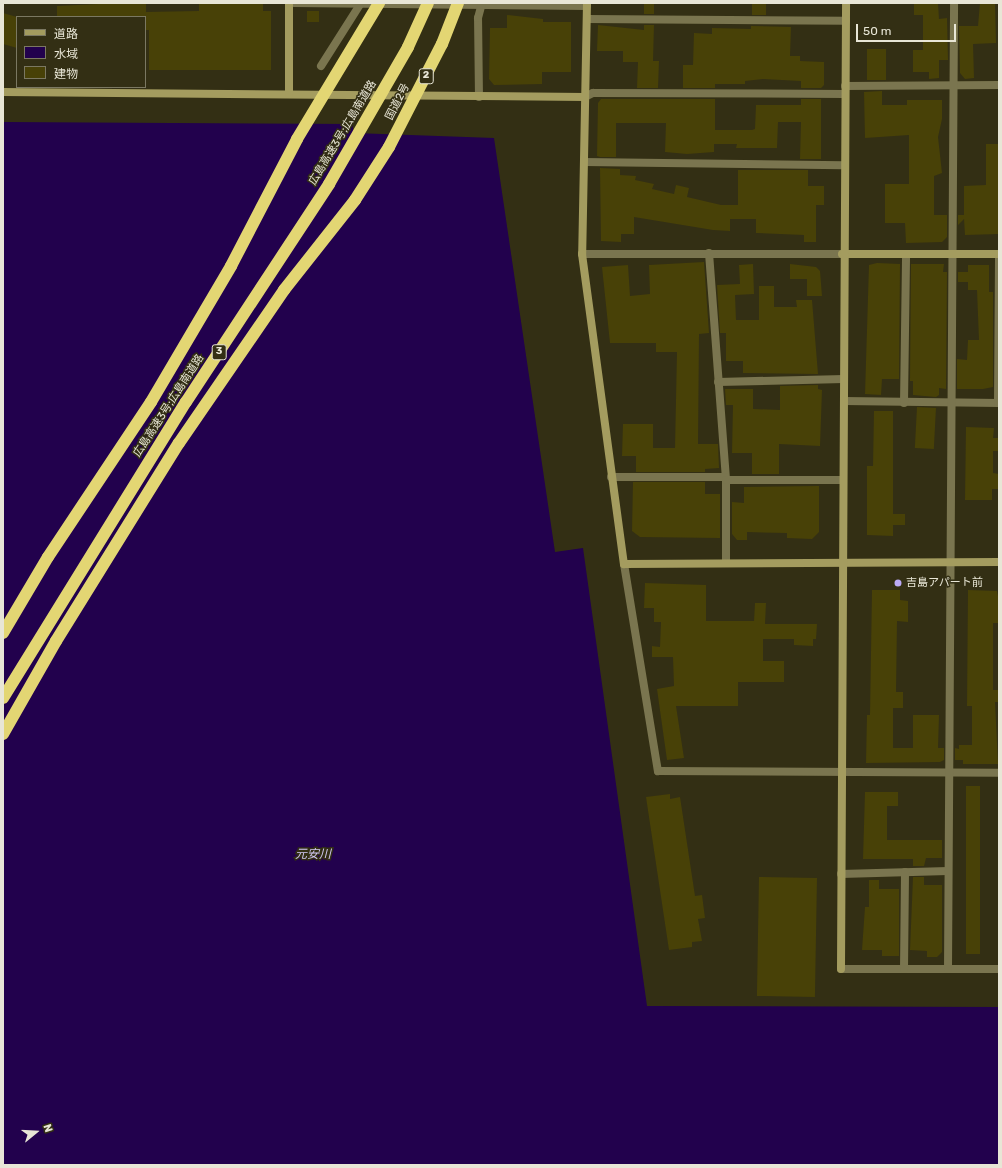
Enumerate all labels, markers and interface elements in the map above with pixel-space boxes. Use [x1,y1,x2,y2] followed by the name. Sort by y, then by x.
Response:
[16,16,146,88] legend
[858,16,958,42] scale bar
[863,24,891,38] text: 50 m
[54,27,78,41] text: 道路
[54,47,78,61] text: 水域
[54,67,78,81] text: 建物
[418,68,434,84] road number: 2
[307,78,379,188] street label: 広島高速3号;広島南道路
[383,81,413,123] street label: 国道2号
[211,344,227,360] road number: 3
[131,352,207,460] street label: 広島高速3号;広島南道路
[906,576,983,590] place label: 吉島アパート前
[893,578,903,588] marker: 吉島アパート前
[295,848,331,862] water label: 元安川
[16,1112,56,1152] north arrow
[40,1122,55,1134] text: N

